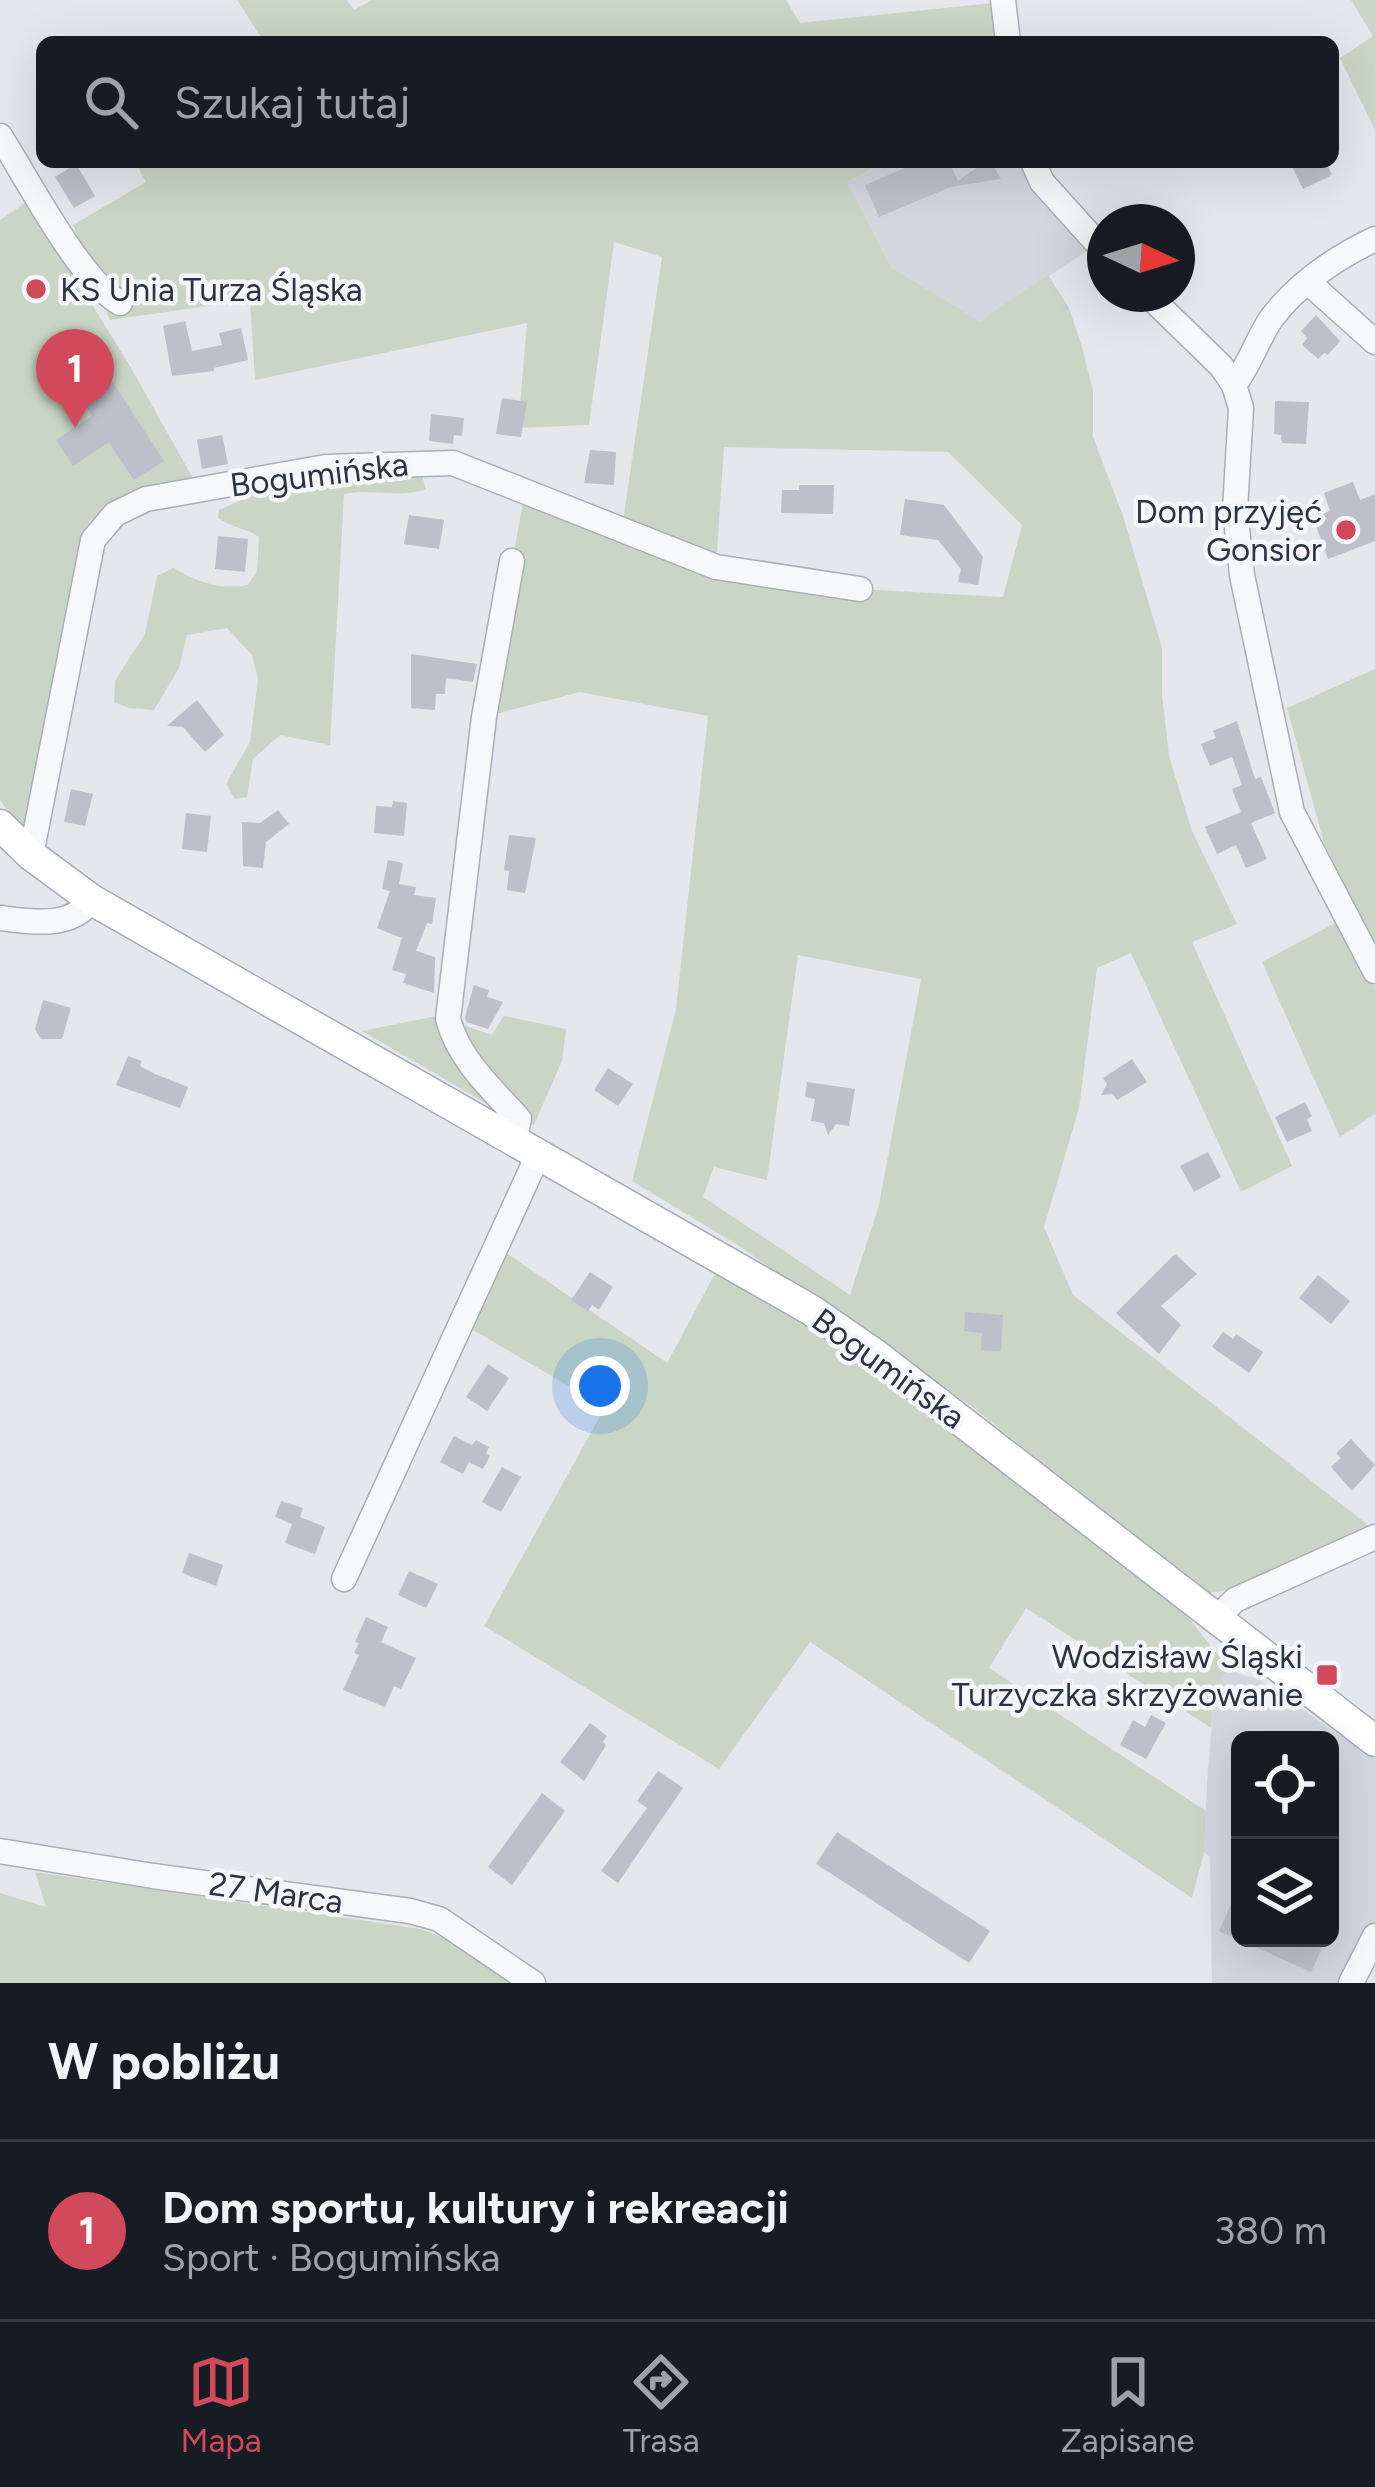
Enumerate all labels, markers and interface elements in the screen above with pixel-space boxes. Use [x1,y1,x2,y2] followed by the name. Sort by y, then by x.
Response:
[36,36,1339,168] search box
[78,69,144,135] icon: search
[174,75,410,129] text: Szukaj tutaj
[1087,204,1195,312] north arrow
[60,270,363,309] place label: KS Unia Turza Śląska
[23,276,49,302] marker: KS Unia Turza Śląska
[36,329,114,428] pin: 1
[228,444,410,505] street label: Bogumińska
[1135,492,1322,569] place label: Dom przyjęć Gonsior
[1333,517,1359,543] marker: Dom przyjęć Gonsior
[805,1300,973,1437] street label: Bogumińska
[570,1356,630,1416] your location
[951,1637,1303,1714] place label: Wodzisław Śląski Turzyczka skrzyżowanie
[1314,1662,1340,1688] marker: Wodzisław Śląski Turzyczka skrzyżowanie
[1231,1731,1339,1947] map controls
[1231,1731,1339,1839] button: locate
[1231,1839,1339,1947] button: layers
[206,1864,345,1921] street label: 27 Marca
[48,2031,280,2092] text: W pobliżu
[162,2180,789,2234] text: Dom sportu, kultury i rekreacji
[79,2207,95,2254] text: 1
[1214,2207,1327,2254] text: 380 m
[162,2234,500,2281] text: Sport · Bogumińska
[181,2349,262,2460] tab: Mapa
[623,2349,700,2460] tab: Trasa
[1061,2349,1194,2460] tab: Zapisane

